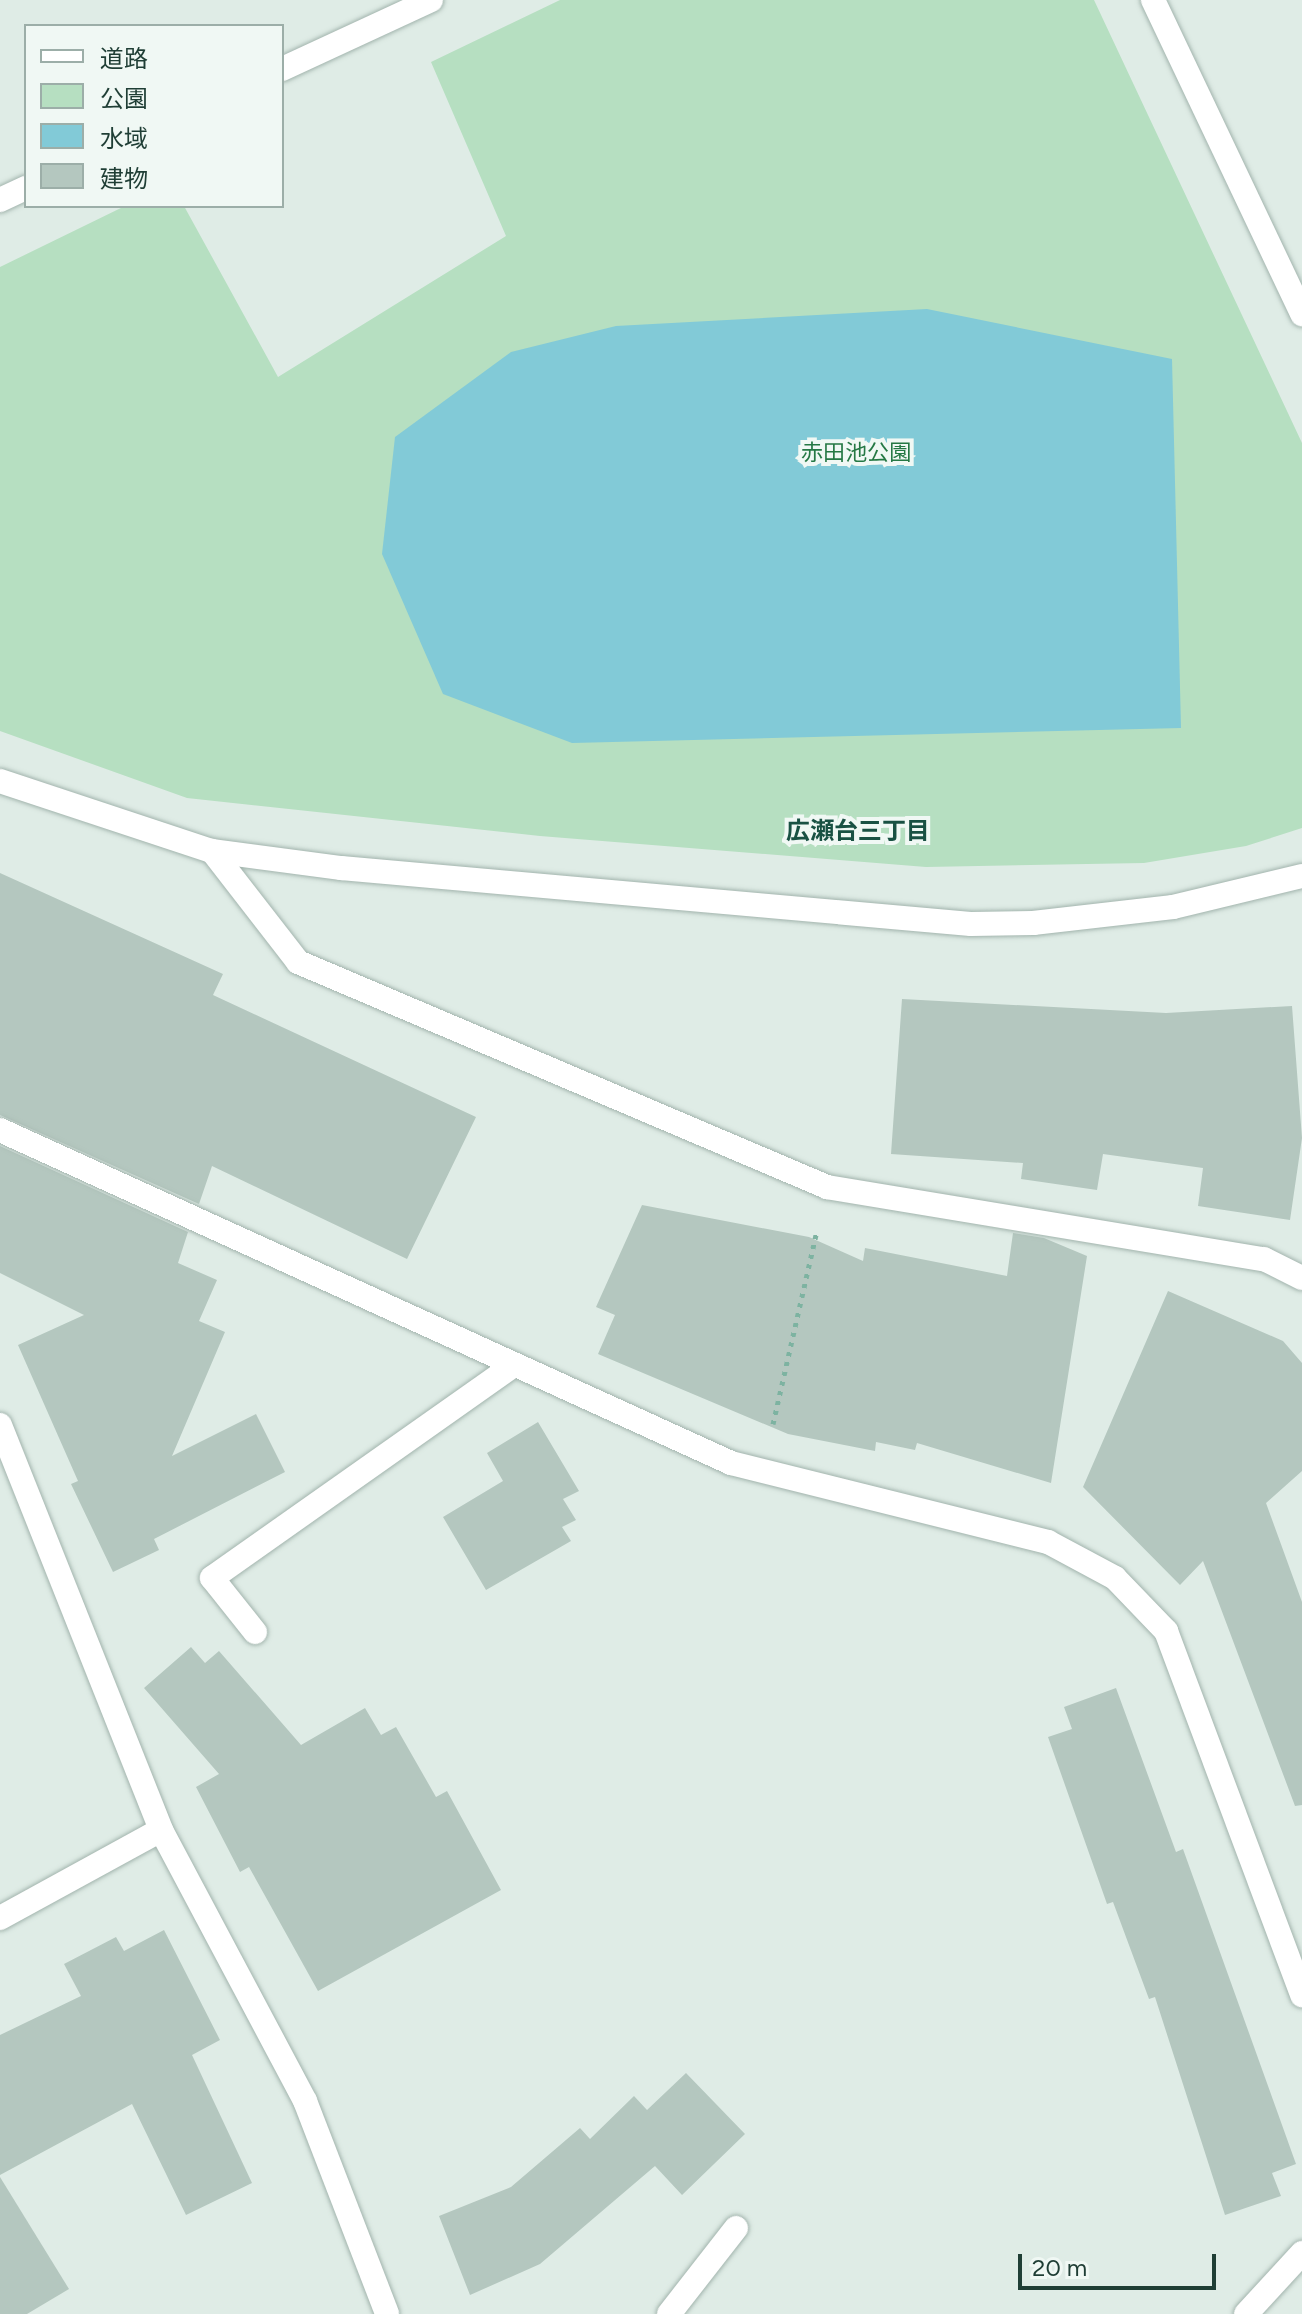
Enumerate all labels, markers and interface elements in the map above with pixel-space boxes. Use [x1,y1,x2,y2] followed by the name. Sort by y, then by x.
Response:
[24,24,284,208] legend
[100,44,148,73] text: 道路
[100,84,148,113] text: 公園
[100,124,148,153] text: 水域
[100,164,148,193] text: 建物
[801,440,911,466] park label: 赤田池公園
[786,817,930,845] district label: 広瀬台三丁目
[1022,2238,1220,2288] scale bar
[1032,2253,1087,2282] text: 20 m

